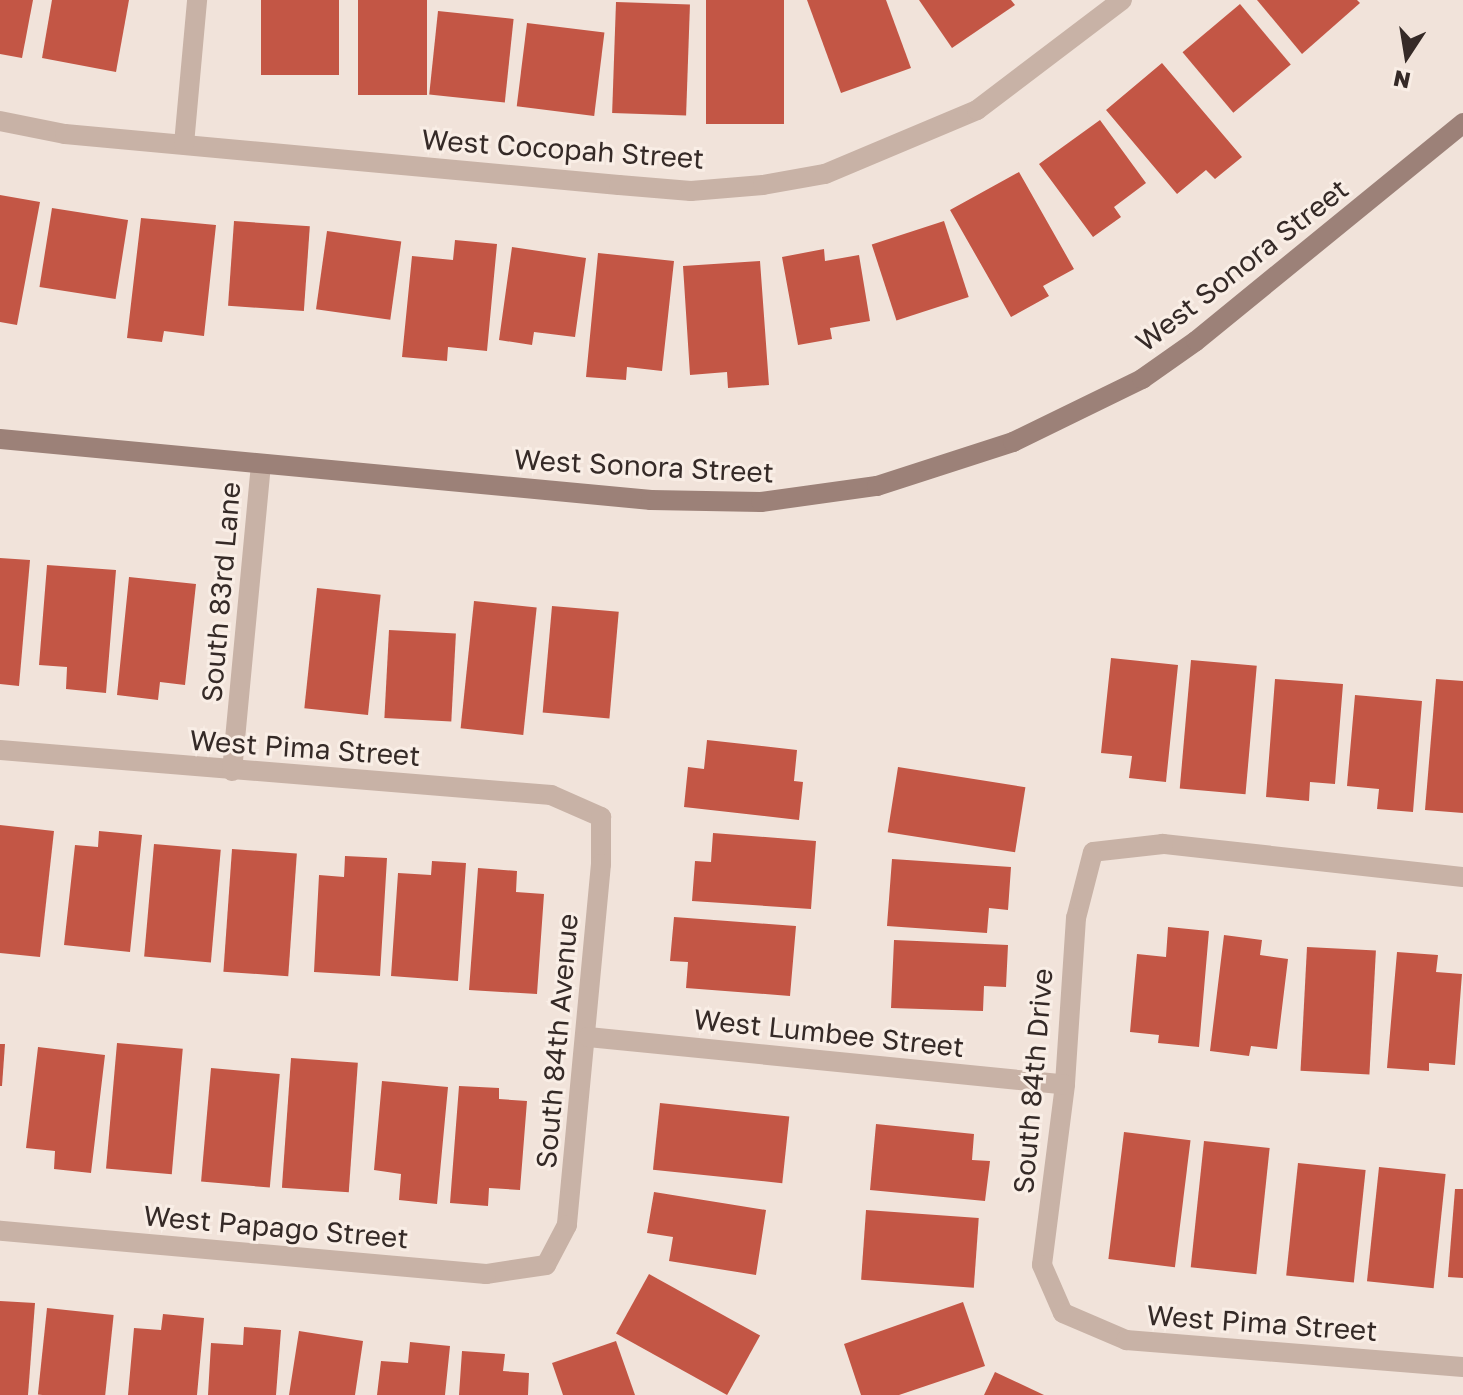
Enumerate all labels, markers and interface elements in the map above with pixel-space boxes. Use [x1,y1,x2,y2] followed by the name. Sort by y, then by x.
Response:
[1367,16,1447,96] north arrow
[1391,65,1413,95] text: N
[421,122,705,176] street label: West Cocopah Street
[1129,172,1355,358] street label: West Sonora Street
[513,442,775,490] street label: West Sonora Street
[195,480,247,704] street label: South 83rd Lane
[188,723,422,773] street label: West Pima Street
[529,912,585,1170] street label: South 84th Avenue
[1006,967,1060,1195] street label: South 84th Drive
[692,1002,966,1064] street label: West Lumbee Street
[142,1199,410,1255] street label: West Papago Street
[1145,1298,1379,1348] street label: West Pima Street

